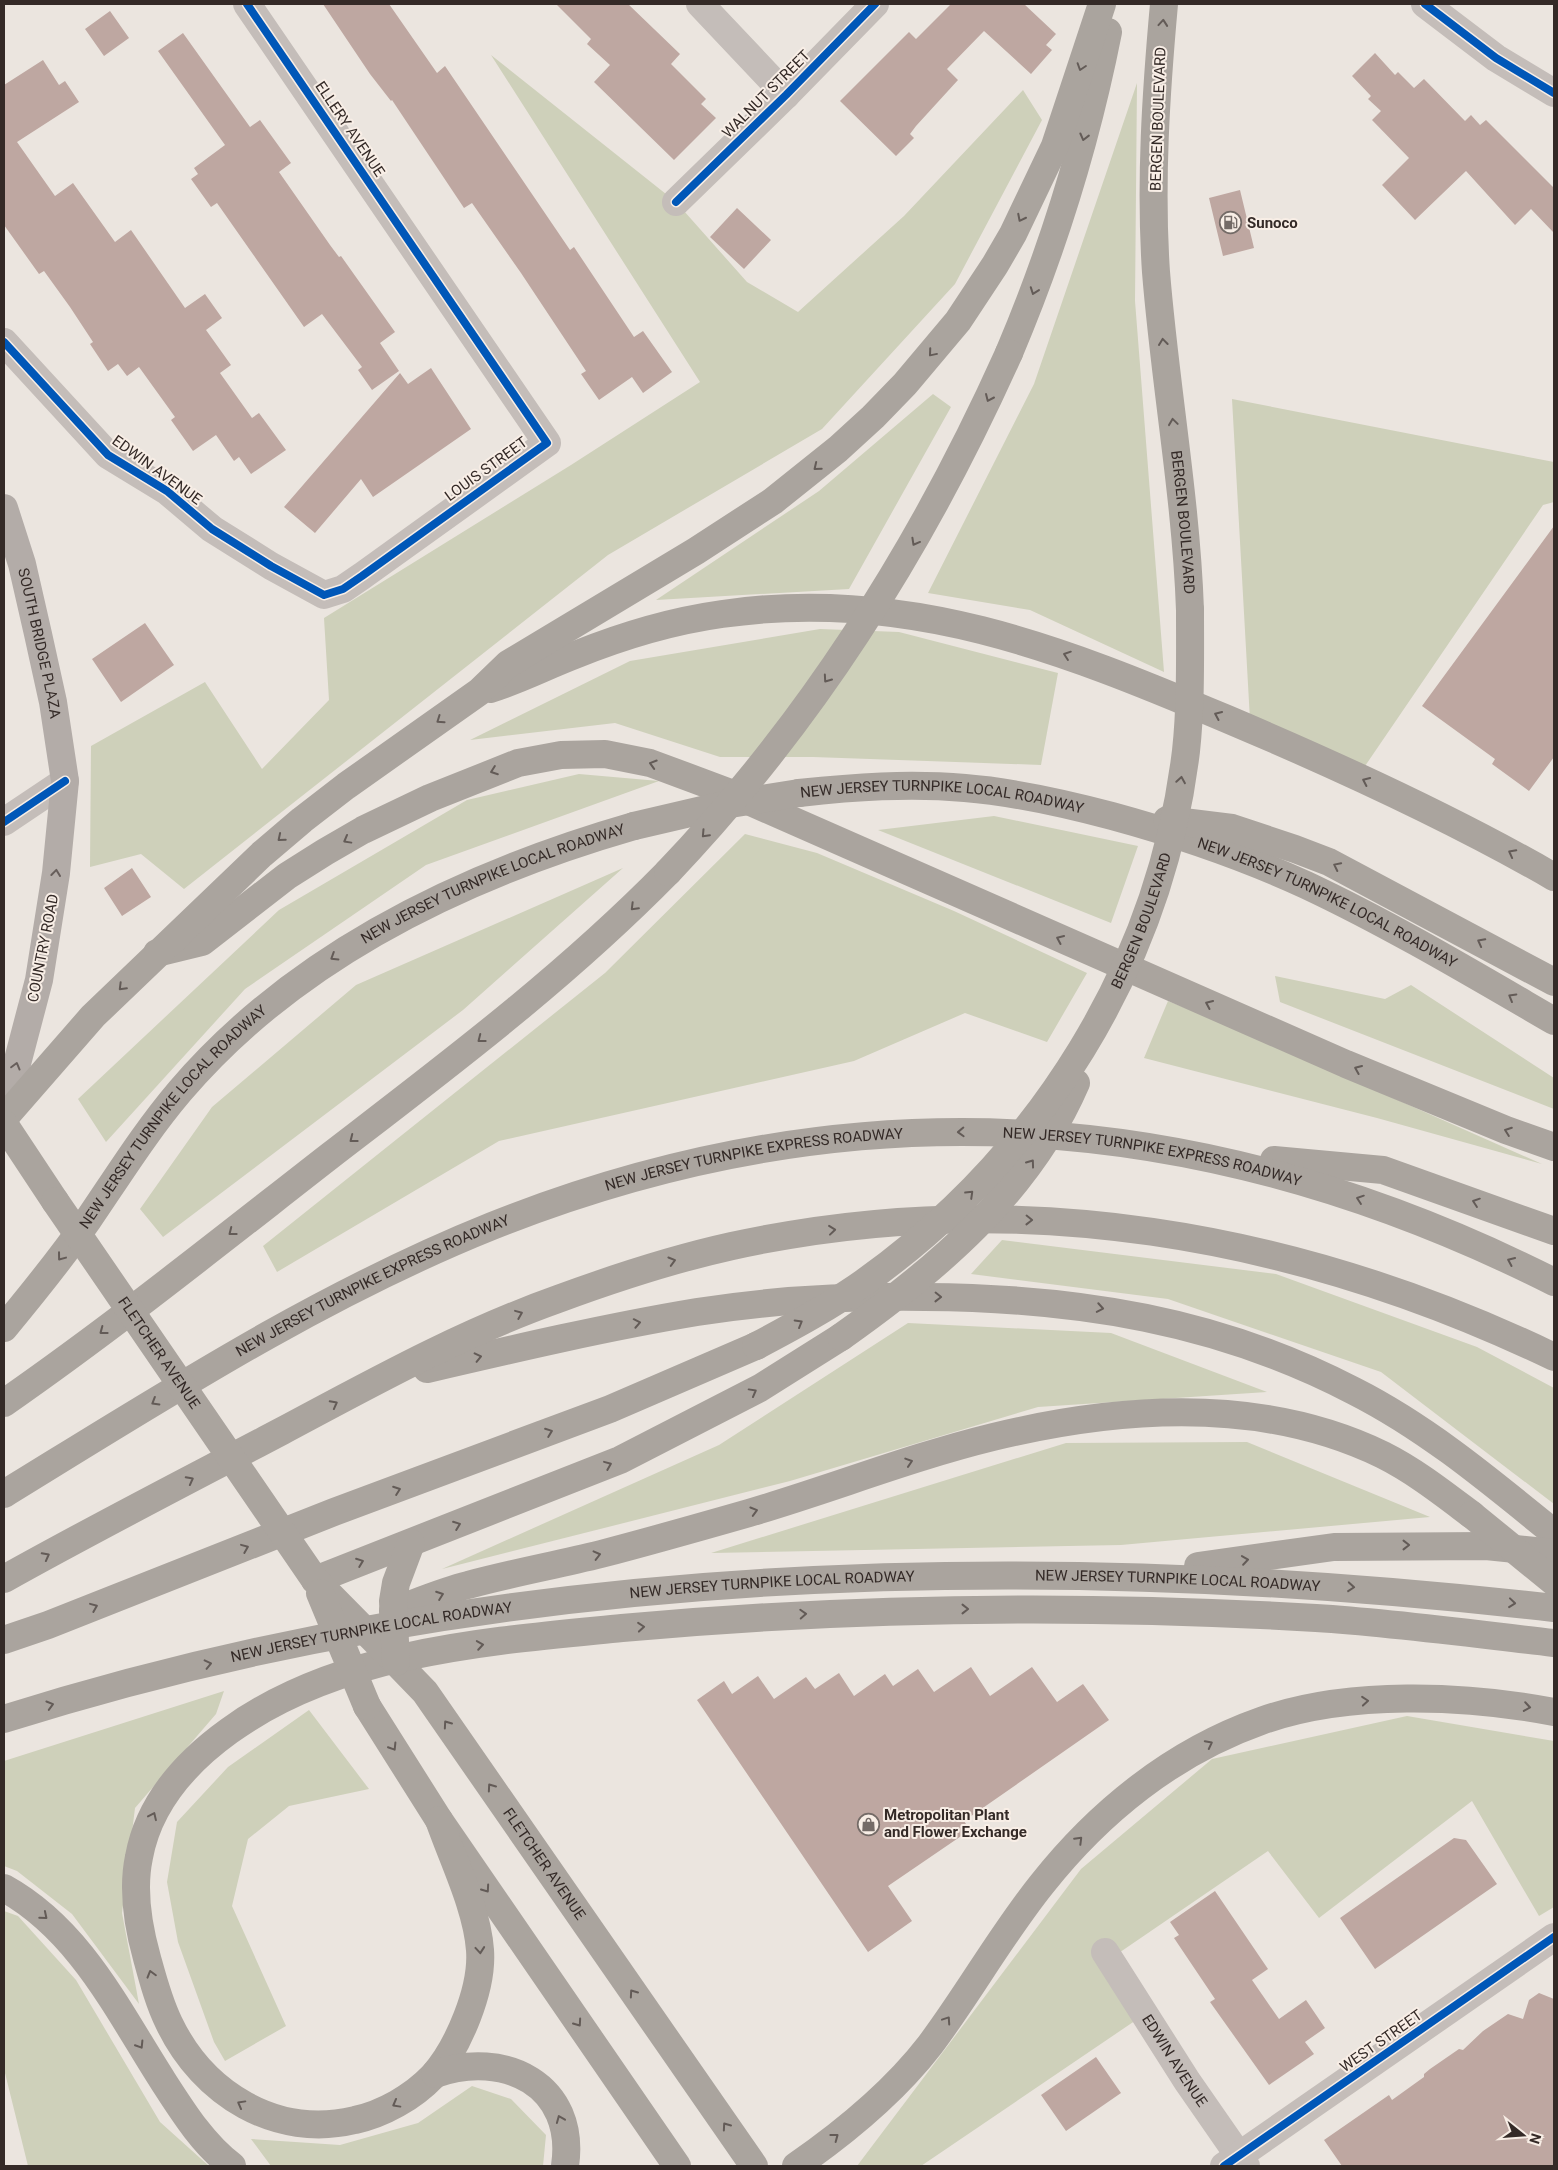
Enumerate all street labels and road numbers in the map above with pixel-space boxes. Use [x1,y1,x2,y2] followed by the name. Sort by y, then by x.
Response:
[718,46,814,142] street label: WALNUT STREET
[1146,47,1170,191] street label: BERGEN BOULEVARD
[311,78,389,180] street label: ELLERY AVENUE
[109,431,206,509] street label: EDWIN AVENUE
[441,433,531,505] street label: LOUIS STREET
[1167,449,1198,594] street label: BERGEN BOULEVARD
[14,566,64,720] street label: SOUTH BRIDGE PLAZA
[799,777,1086,817] street label: NEW JERSEY TURNPIKE LOCAL ROADWAY
[358,820,627,948] street label: NEW JERSEY TURNPIKE LOCAL ROADWAY
[1195,834,1460,972] street label: NEW JERSEY TURNPIKE LOCAL ROADWAY
[1107,850,1175,992] street label: BERGEN BOULEVARD
[24,892,62,1004] street label: COUNTRY ROAD
[76,1001,270,1232] street label: NEW JERSEY TURNPIKE LOCAL ROADWAY
[1002,1124,1304,1190] street label: NEW JERSEY TURNPIKE EXPRESS ROADWAY
[603,1125,903,1195] street label: NEW JERSEY TURNPIKE EXPRESS ROADWAY
[233,1211,512,1361] street label: NEW JERSEY TURNPIKE EXPRESS ROADWAY
[114,1293,204,1413] street label: FLETCHER AVENUE
[1035,1566,1321,1595] street label: NEW JERSEY TURNPIKE LOCAL ROADWAY
[629,1567,915,1602] street label: NEW JERSEY TURNPIKE LOCAL ROADWAY
[229,1598,513,1666] street label: NEW JERSEY TURNPIKE LOCAL ROADWAY
[499,1805,590,1924] street label: FLETCHER AVENUE
[1336,2006,1426,2076] street label: WEST STREET
[1138,2011,1211,2111] street label: EDWIN AVENUE

